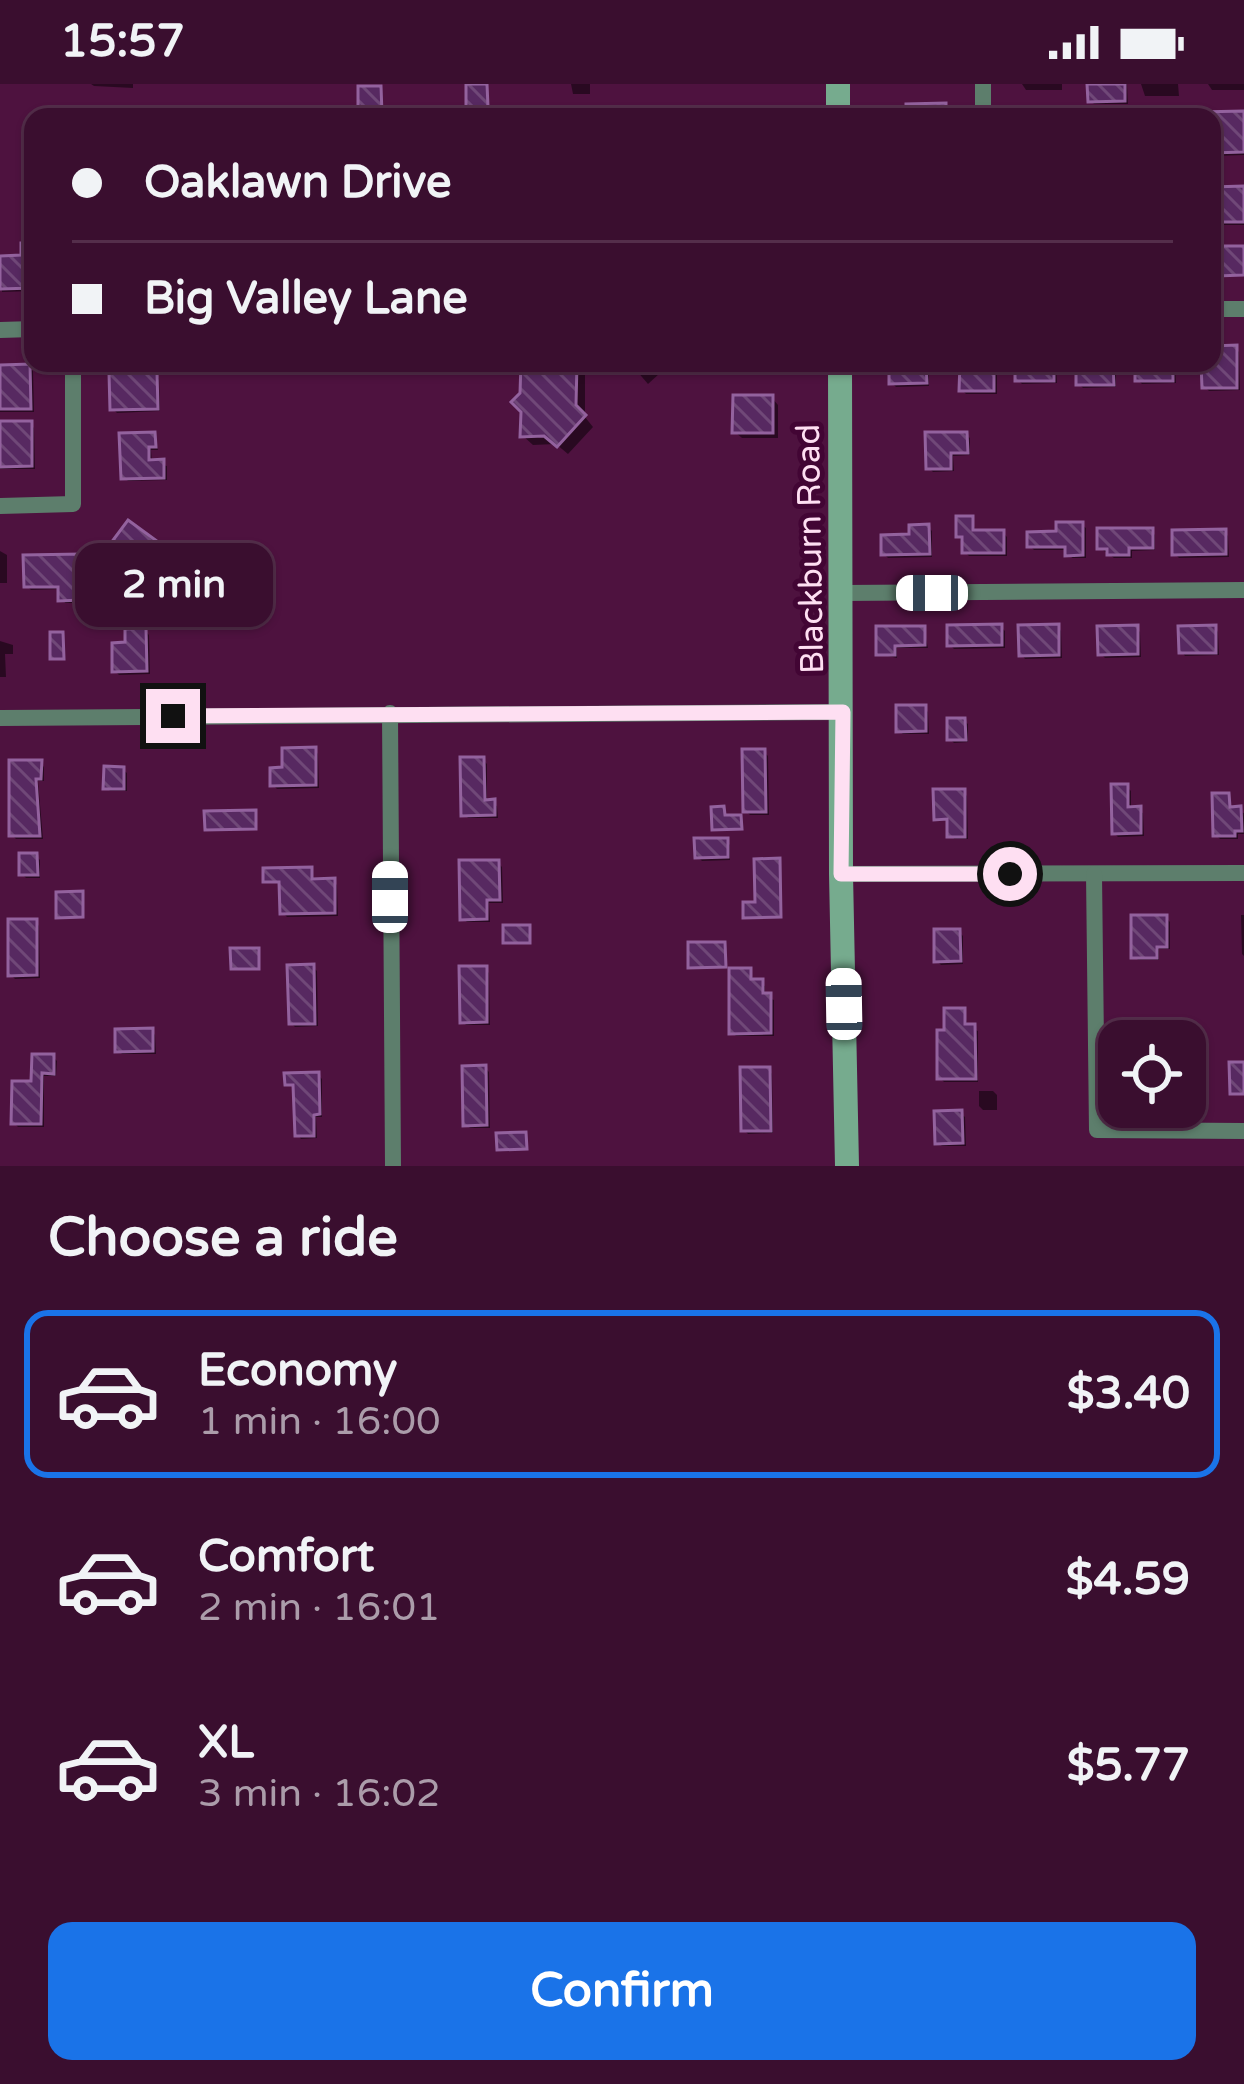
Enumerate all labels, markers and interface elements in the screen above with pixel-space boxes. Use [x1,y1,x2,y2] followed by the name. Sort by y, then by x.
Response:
[60,15,185,69] text: 15:57
[144,156,452,210] text: Oaklawn Drive
[144,272,468,326] text: Big Valley Lane
[789,424,832,674] street label: Blackburn Road
[74,542,272,626] callout: 2 min
[122,561,226,608] text: 2 min
[896,575,968,611] car
[146,689,200,743] route end
[983,847,1037,901] route start
[372,861,408,933] car
[825,968,863,1040] car
[1098,1020,1206,1128] map controls
[1098,1020,1206,1128] button: locate
[48,1205,398,1270] text: Choose a ride
[54,1340,162,1448] icon: car
[198,1344,397,1398] text: Economy
[1067,1367,1190,1421] text: $3.40
[198,1398,440,1445] text: 1 min · 16:00
[54,1526,162,1634] icon: car
[198,1530,374,1584] text: Comfort
[1066,1553,1190,1607] text: $4.59
[198,1584,440,1631] text: 2 min · 16:01
[54,1712,162,1820] icon: car
[198,1716,254,1770] text: XL
[1067,1739,1190,1793] text: $5.77
[198,1770,440,1817] text: 3 min · 16:02
[48,1922,1196,2060] button: Confirm

